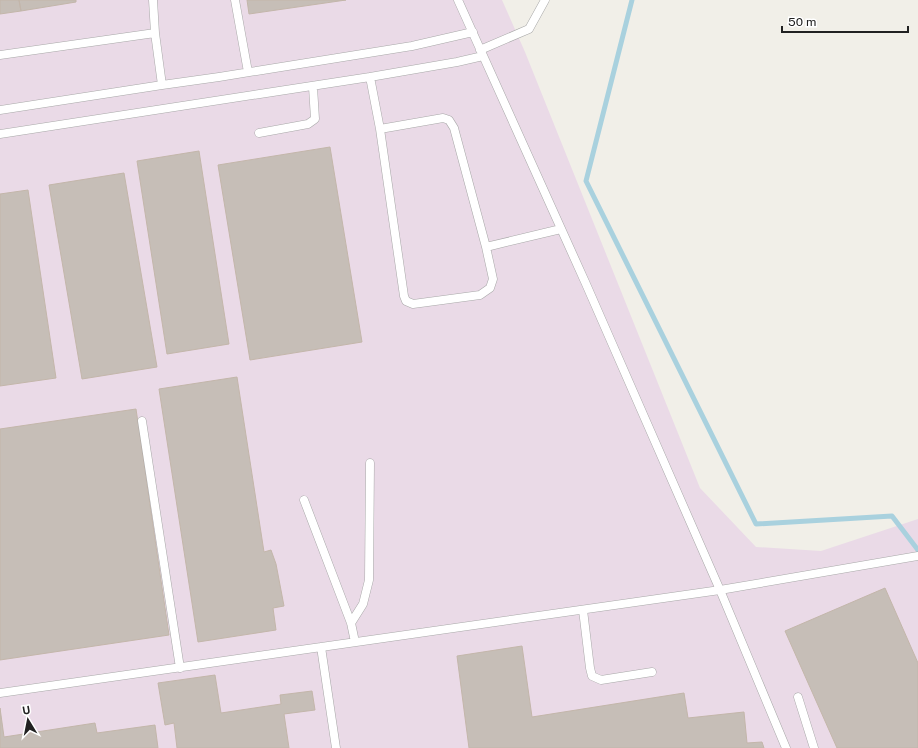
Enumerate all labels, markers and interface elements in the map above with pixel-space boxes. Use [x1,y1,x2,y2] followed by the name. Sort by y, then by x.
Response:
[782,8,908,34] scale bar
[788,15,816,29] text: 50 m
[8,700,48,740] north arrow
[21,704,31,717] text: U

